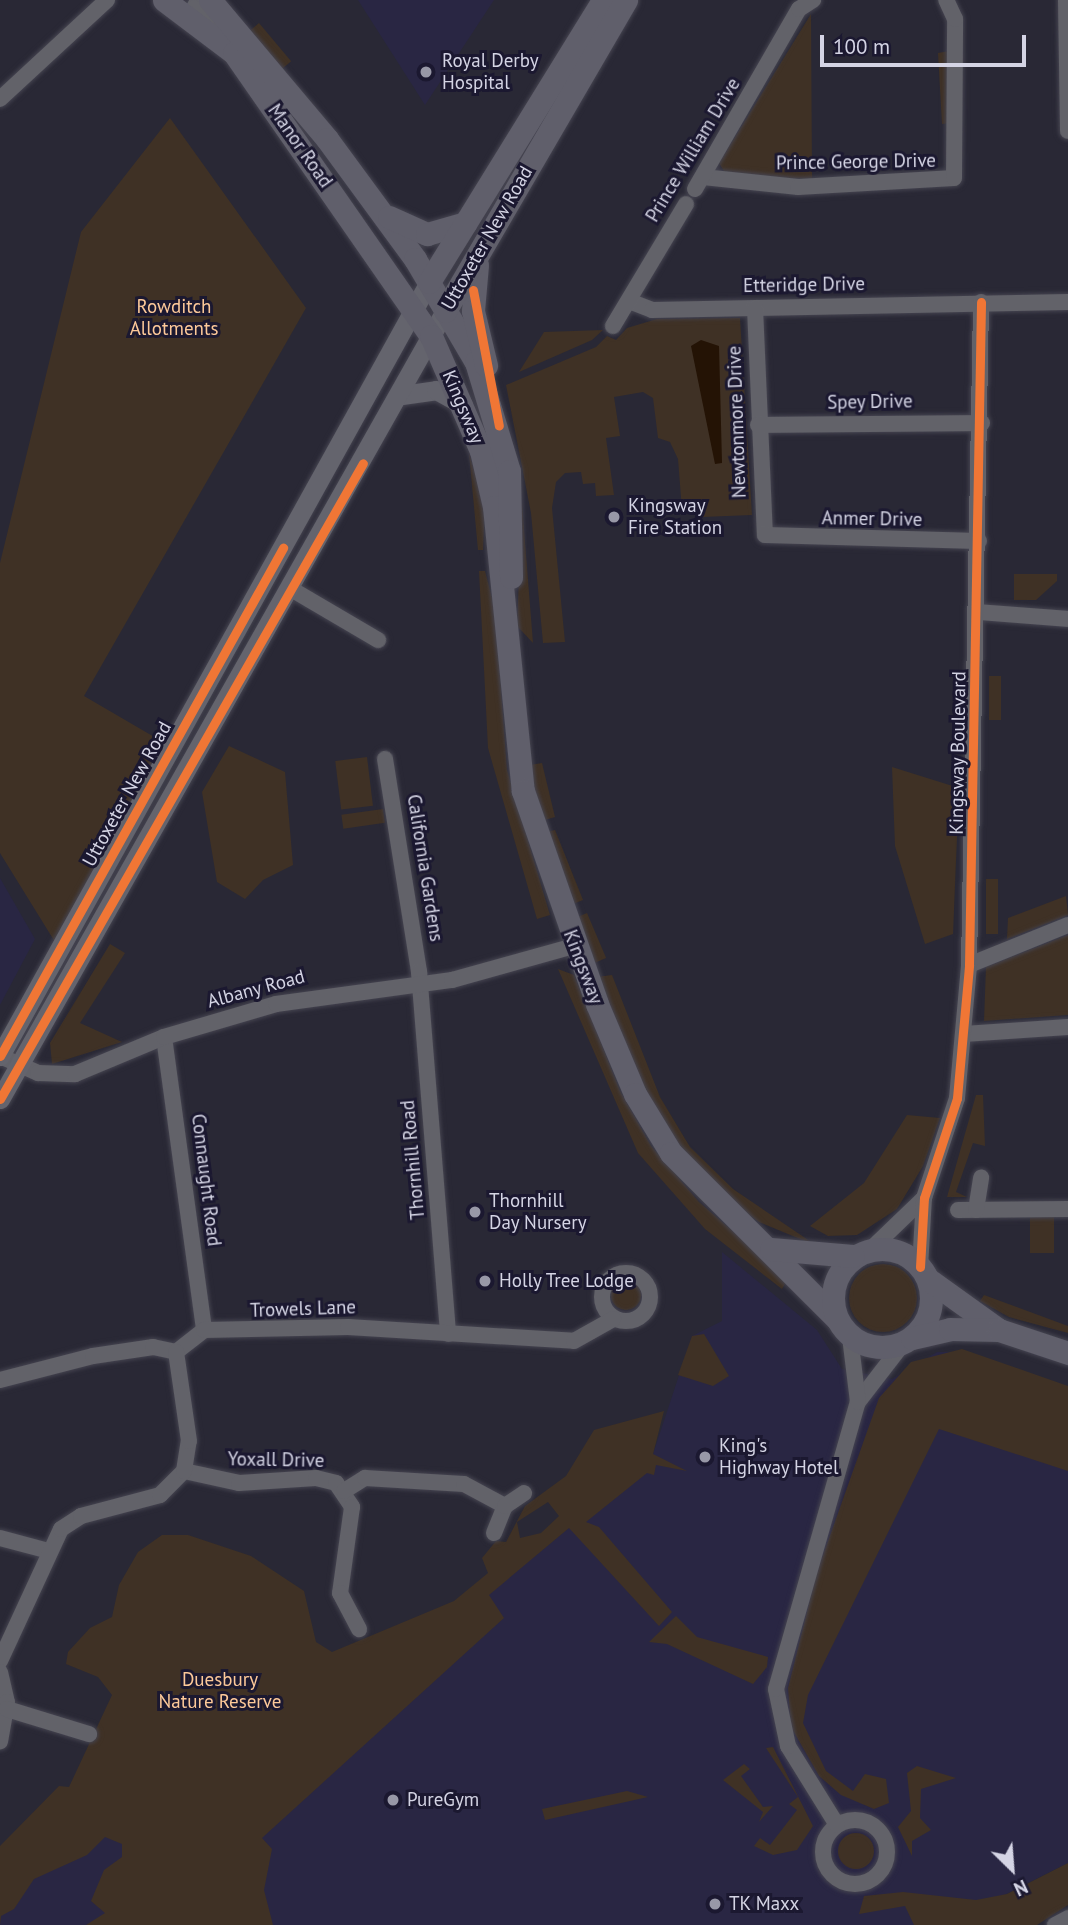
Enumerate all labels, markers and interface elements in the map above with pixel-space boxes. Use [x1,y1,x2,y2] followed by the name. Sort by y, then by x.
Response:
[823,21,1030,65] scale bar
[833,33,890,60] text: 100 m
[442,50,539,94] place label: Royal Derby Hospital
[416,62,436,82] marker: Royal Derby Hospital
[641,74,745,226] street label: Prince William Drive
[263,100,337,192] street label: Manor Road
[776,149,936,175] street label: Prince George Drive
[436,162,538,314] street label: Uttoxeter New Road
[743,273,865,297] street label: Etteridge Drive
[130,296,218,340] park label: Rowditch Allotments
[723,345,751,499] street label: Newtonmore Drive
[437,367,489,447] street label: Kingsway
[827,390,913,414] street label: Spey Drive
[628,495,722,539] place label: Kingsway Fire Station
[821,507,923,531] street label: Anmer Drive
[606,509,622,525] marker: Kingsway Fire Station
[945,671,971,835] street label: Kingsway Boulevard
[78,717,176,871] street label: Uttoxeter New Road
[402,793,448,943] street label: California Gardens
[558,927,608,1007] street label: Kingsway
[204,965,308,1013] street label: Albany Road
[396,1099,430,1221] street label: Thornhill Road
[187,1113,225,1247] street label: Connaught Road
[489,1190,587,1234] place label: Thornhill Day Nursery
[467,1204,483,1220] marker: Thornhill Day Nursery
[499,1270,635,1292] place label: Holly Tree Lodge
[477,1273,493,1289] marker: Holly Tree Lodge
[250,1296,356,1322] street label: Trowels Lane
[719,1435,839,1479] place label: King's Highway Hotel
[227,1448,325,1472] street label: Yoxall Drive
[697,1449,713,1465] marker: King's Highway Hotel
[159,1669,281,1713] park label: Duesbury Nature Reserve
[407,1789,479,1811] place label: PureGym
[385,1792,401,1808] marker: PureGym
[977,1834,1047,1904] north arrow
[1010,1875,1032,1902] text: N
[729,1893,800,1915] place label: TK Maxx
[707,1896,723,1912] marker: TK Maxx

